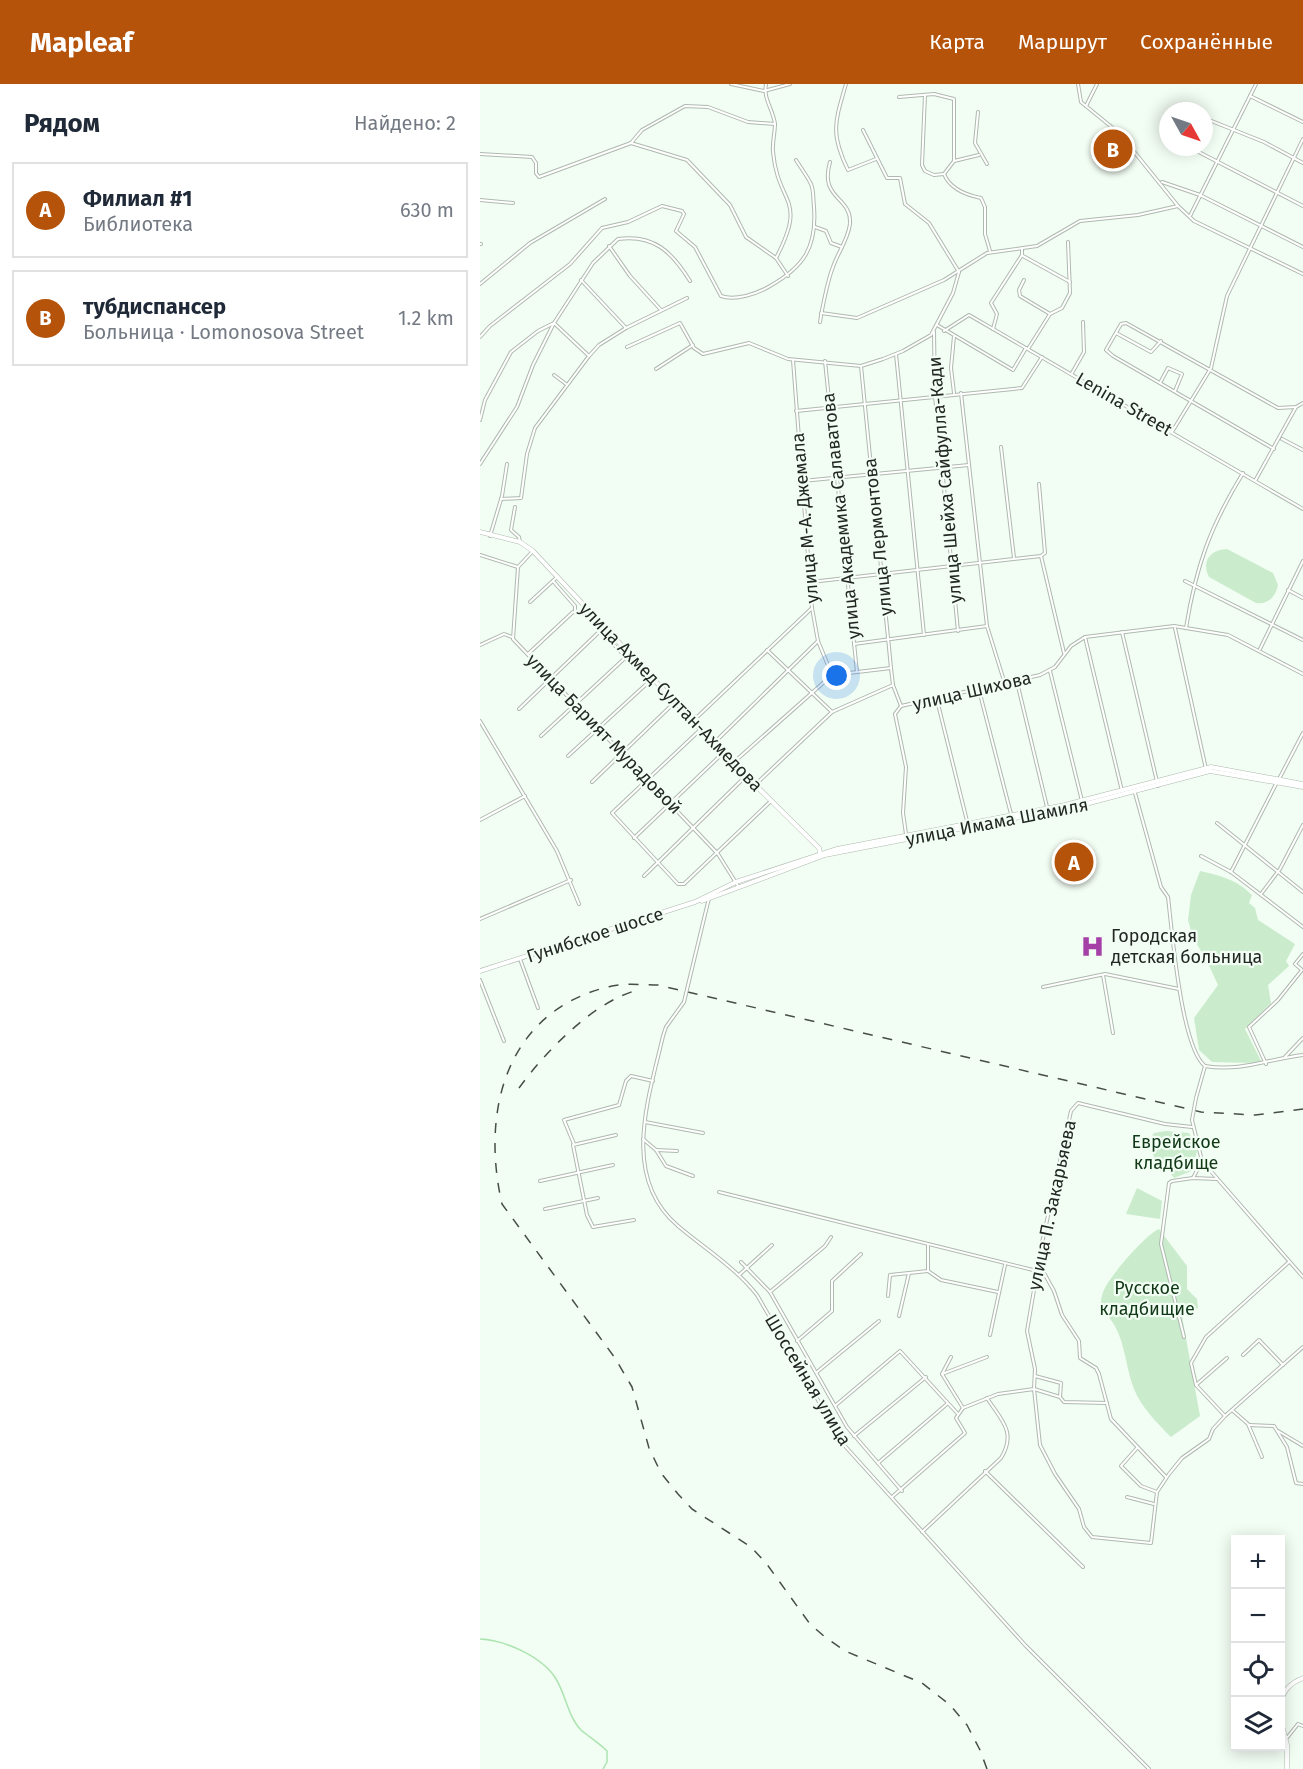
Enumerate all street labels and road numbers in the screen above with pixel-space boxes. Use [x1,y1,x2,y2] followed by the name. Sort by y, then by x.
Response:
[923,356,967,604] street label: улица Шейха Сайфулла-Кади
[1072,367,1177,441] street label: Lenina Street
[817,392,865,640] street label: улица Академика Салаватова
[787,432,823,604] street label: улица М-А. Джемала
[859,457,897,617] street label: улица Лермонтова
[575,598,767,796] street label: улица Ахмед Султан-Ахмедова
[522,649,686,819] street label: улица Барият Мурадовой
[910,667,1034,715] street label: улица Шихова
[904,794,1090,850] street label: улица Имама Шамиля
[524,903,666,967] street label: Гунибское шоссе
[1023,1118,1081,1292] street label: улица П. Закарьяева
[760,1310,856,1450] street label: Шоссейная улица

